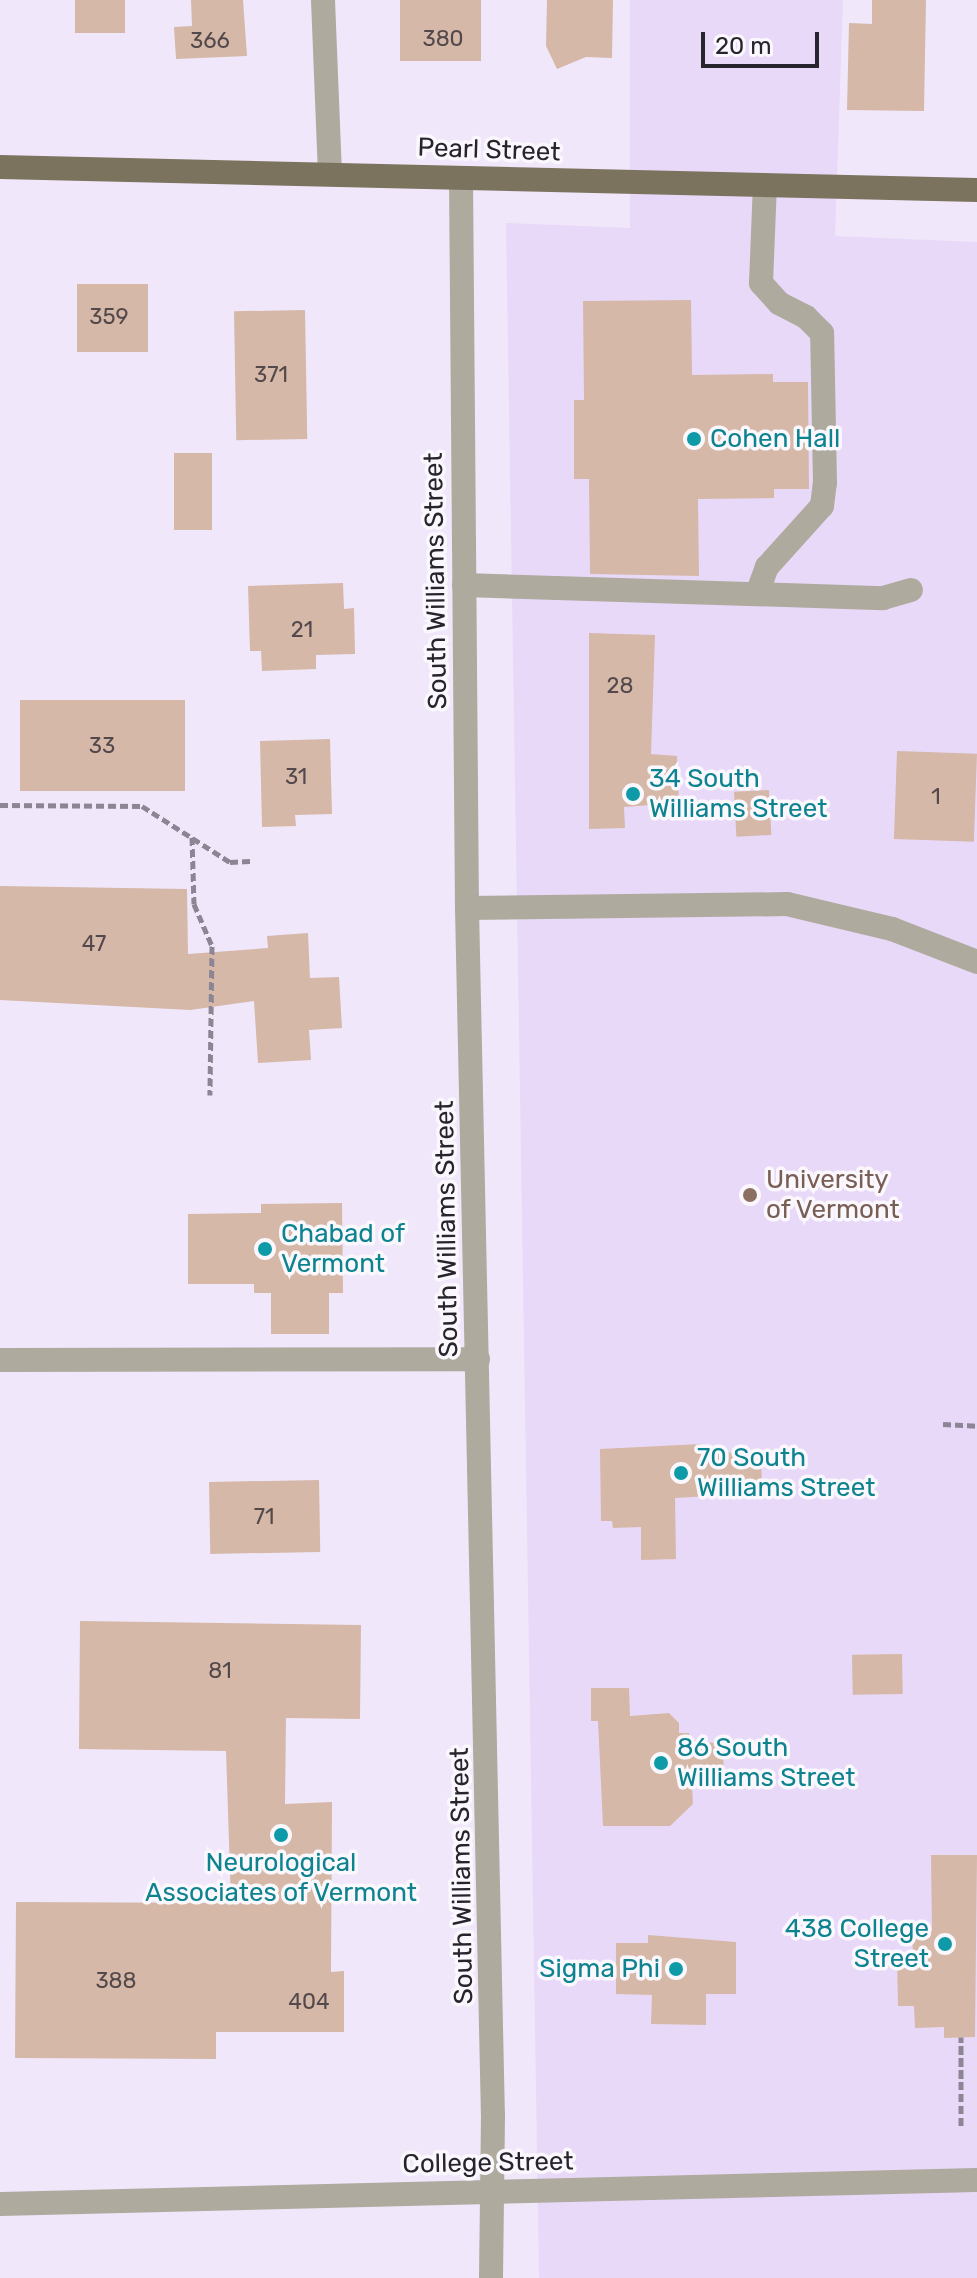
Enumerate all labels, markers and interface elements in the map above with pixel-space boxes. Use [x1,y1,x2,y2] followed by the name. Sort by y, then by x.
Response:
[705,16,823,66] scale bar
[422,26,464,52] house number: 380
[190,28,230,54] house number: 366
[715,32,772,60] text: 20 m
[417,132,561,168] street label: Pearl Street
[89,304,129,330] house number: 359
[254,362,288,388] house number: 371
[710,423,840,455] place label: Cohen Hall
[685,430,703,448] marker: Cohen Hall
[418,452,454,710] street label: South Williams Street
[291,617,313,643] house number: 21
[607,673,633,699] house number: 28
[89,733,115,759] house number: 33
[649,763,827,824] place label: 34 South Williams Street
[285,764,307,790] house number: 31
[931,784,941,810] house number: 1
[624,785,642,803] marker: 34 South Williams Street
[82,931,106,957] house number: 47
[429,1100,465,1358] street label: South Williams Street
[766,1164,901,1226] place label: University of Vermont
[741,1186,759,1204] marker: University of Vermont
[281,1218,405,1280] place label: Chabad of Vermont
[256,1240,274,1258] marker: Chabad of Vermont
[697,1442,875,1504] place label: 70 South Williams Street
[672,1464,690,1482] marker: 70 South Williams Street
[254,1504,274,1530] house number: 71
[208,1658,232,1684] house number: 81
[677,1732,855,1794] place label: 86 South Williams Street
[444,1747,480,2005] street label: South Williams Street
[652,1754,670,1772] marker: 86 South Williams Street
[272,1826,290,1844] marker: Neurological Associates of Vermont
[144,1847,418,1908] place label: Neurological Associates of Vermont
[785,1913,929,1974] place label: 438 College Street
[936,1935,954,1953] marker: 438 College Street
[539,1953,660,1985] place label: Sigma Phi
[667,1960,685,1978] marker: Sigma Phi
[95,1968,137,1994] house number: 388
[288,1989,330,2015] house number: 404
[402,2146,574,2180] street label: College Street

